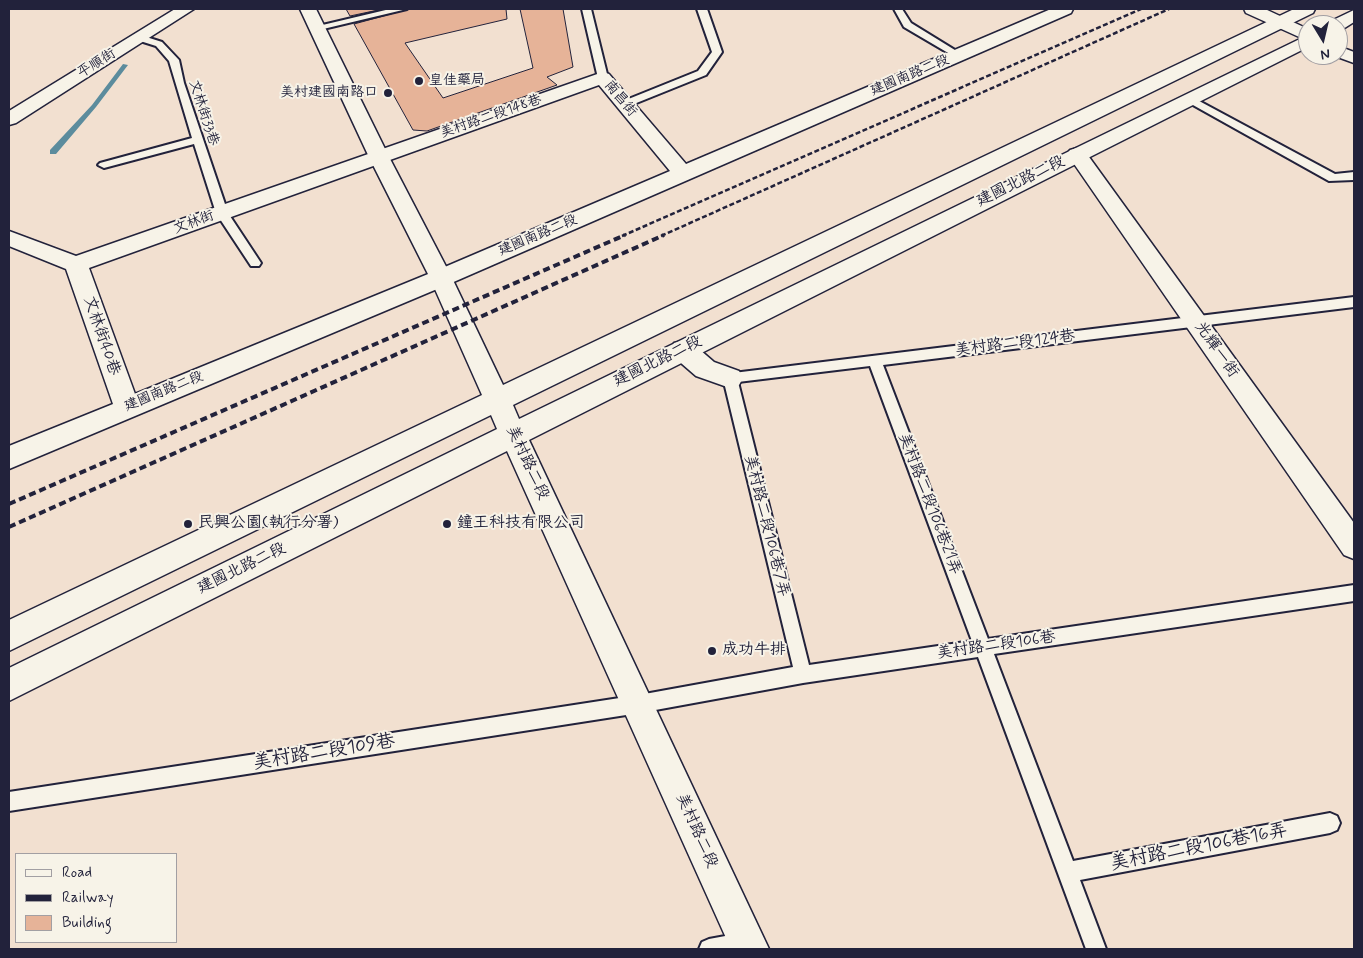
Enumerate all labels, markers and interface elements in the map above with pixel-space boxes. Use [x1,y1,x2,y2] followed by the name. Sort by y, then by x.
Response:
[1298,15,1348,65] north arrow
[1319,44,1331,63] text: N
[75,46,119,82] street label: 平順街
[868,52,952,100] street label: 建國南路二段
[429,73,485,89] place label: 皇佳藥局
[413,75,425,87] marker: 皇佳藥局
[184,78,222,148] street label: 文林街33巷
[600,78,640,120] street label: 南昌街
[280,85,378,101] place label: 美村建國南路口
[382,87,394,99] marker: 美村建國南路口
[438,92,544,142] street label: 美村路二段148巷
[974,152,1068,212] street label: 建國北路二段
[171,208,217,238] street label: 文林街
[496,212,580,260] street label: 建國南路二段
[78,294,124,378] street label: 文林街40巷
[1190,318,1242,382] street label: 光輝一街
[954,327,1076,361] street label: 美村路二段124巷
[611,332,705,392] street label: 建國北路二段
[122,368,206,416] street label: 建國南路二段
[501,423,553,503] street label: 美村路二段
[893,430,965,578] street label: 美村路二段106巷21弄
[739,453,793,599] street label: 美村路二段106巷7弄
[198,514,339,534] place label: 民興公園(執行分署)
[457,514,585,534] place label: 鐘王科技有限公司
[182,518,194,530] marker: 民興公園(執行分署)
[441,518,453,530] marker: 鐘王科技有限公司
[195,539,289,599] street label: 建國北路二段
[935,628,1057,664] street label: 美村路二段106巷
[722,641,786,661] place label: 成功牛排
[706,645,718,657] marker: 成功牛排
[251,731,397,775] street label: 美村路二段109巷
[671,791,721,871] street label: 美村路二段
[1108,820,1290,876] street label: 美村路二段106巷16弄
[15,853,178,943] legend
[62,863,92,883] text: Road
[62,888,114,908] text: Railway
[62,913,112,933] text: Building

